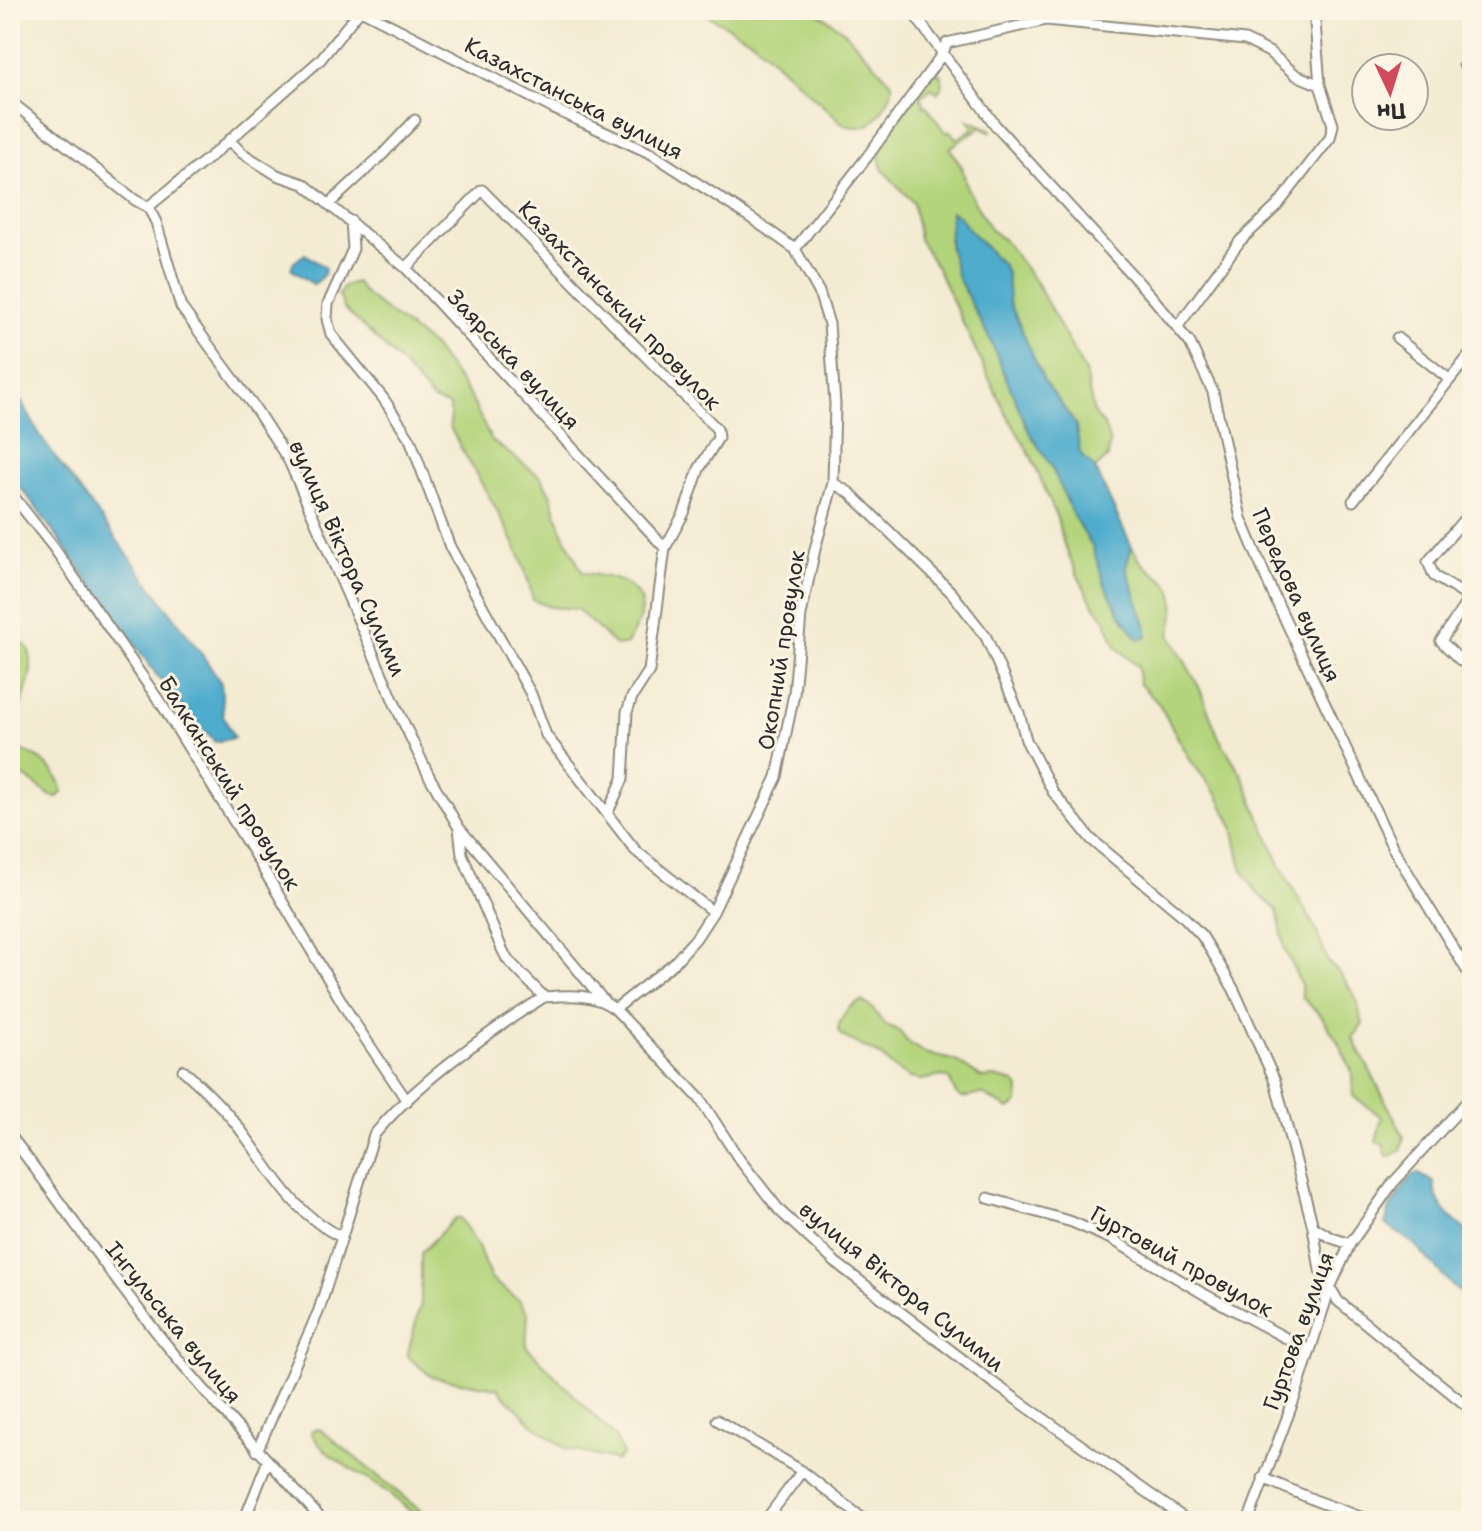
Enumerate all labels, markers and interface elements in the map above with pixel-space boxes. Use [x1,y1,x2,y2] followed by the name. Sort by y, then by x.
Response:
[459,31,688,166] street label: Казахстанська вулиця
[1350,52,1430,132] north arrow
[1376,96,1407,127] text: Пн
[512,195,728,416] street label: Казахстанський провулок
[441,283,586,436] street label: Заярська вулиця
[282,435,413,681] street label: вулиця Віктора Сулими
[1245,504,1348,687] street label: Передова вулиця
[751,548,812,752] street label: Окопний провулок
[152,671,308,896] street label: Балканський провулок
[793,1195,1010,1378] street label: вулиця Віктора Сулими
[1085,1199,1279,1324] street label: Гуртовий провулок
[99,1235,248,1410] street label: Інгульська вулиця
[1256,1248,1341,1414] street label: Гуртова вулиця

